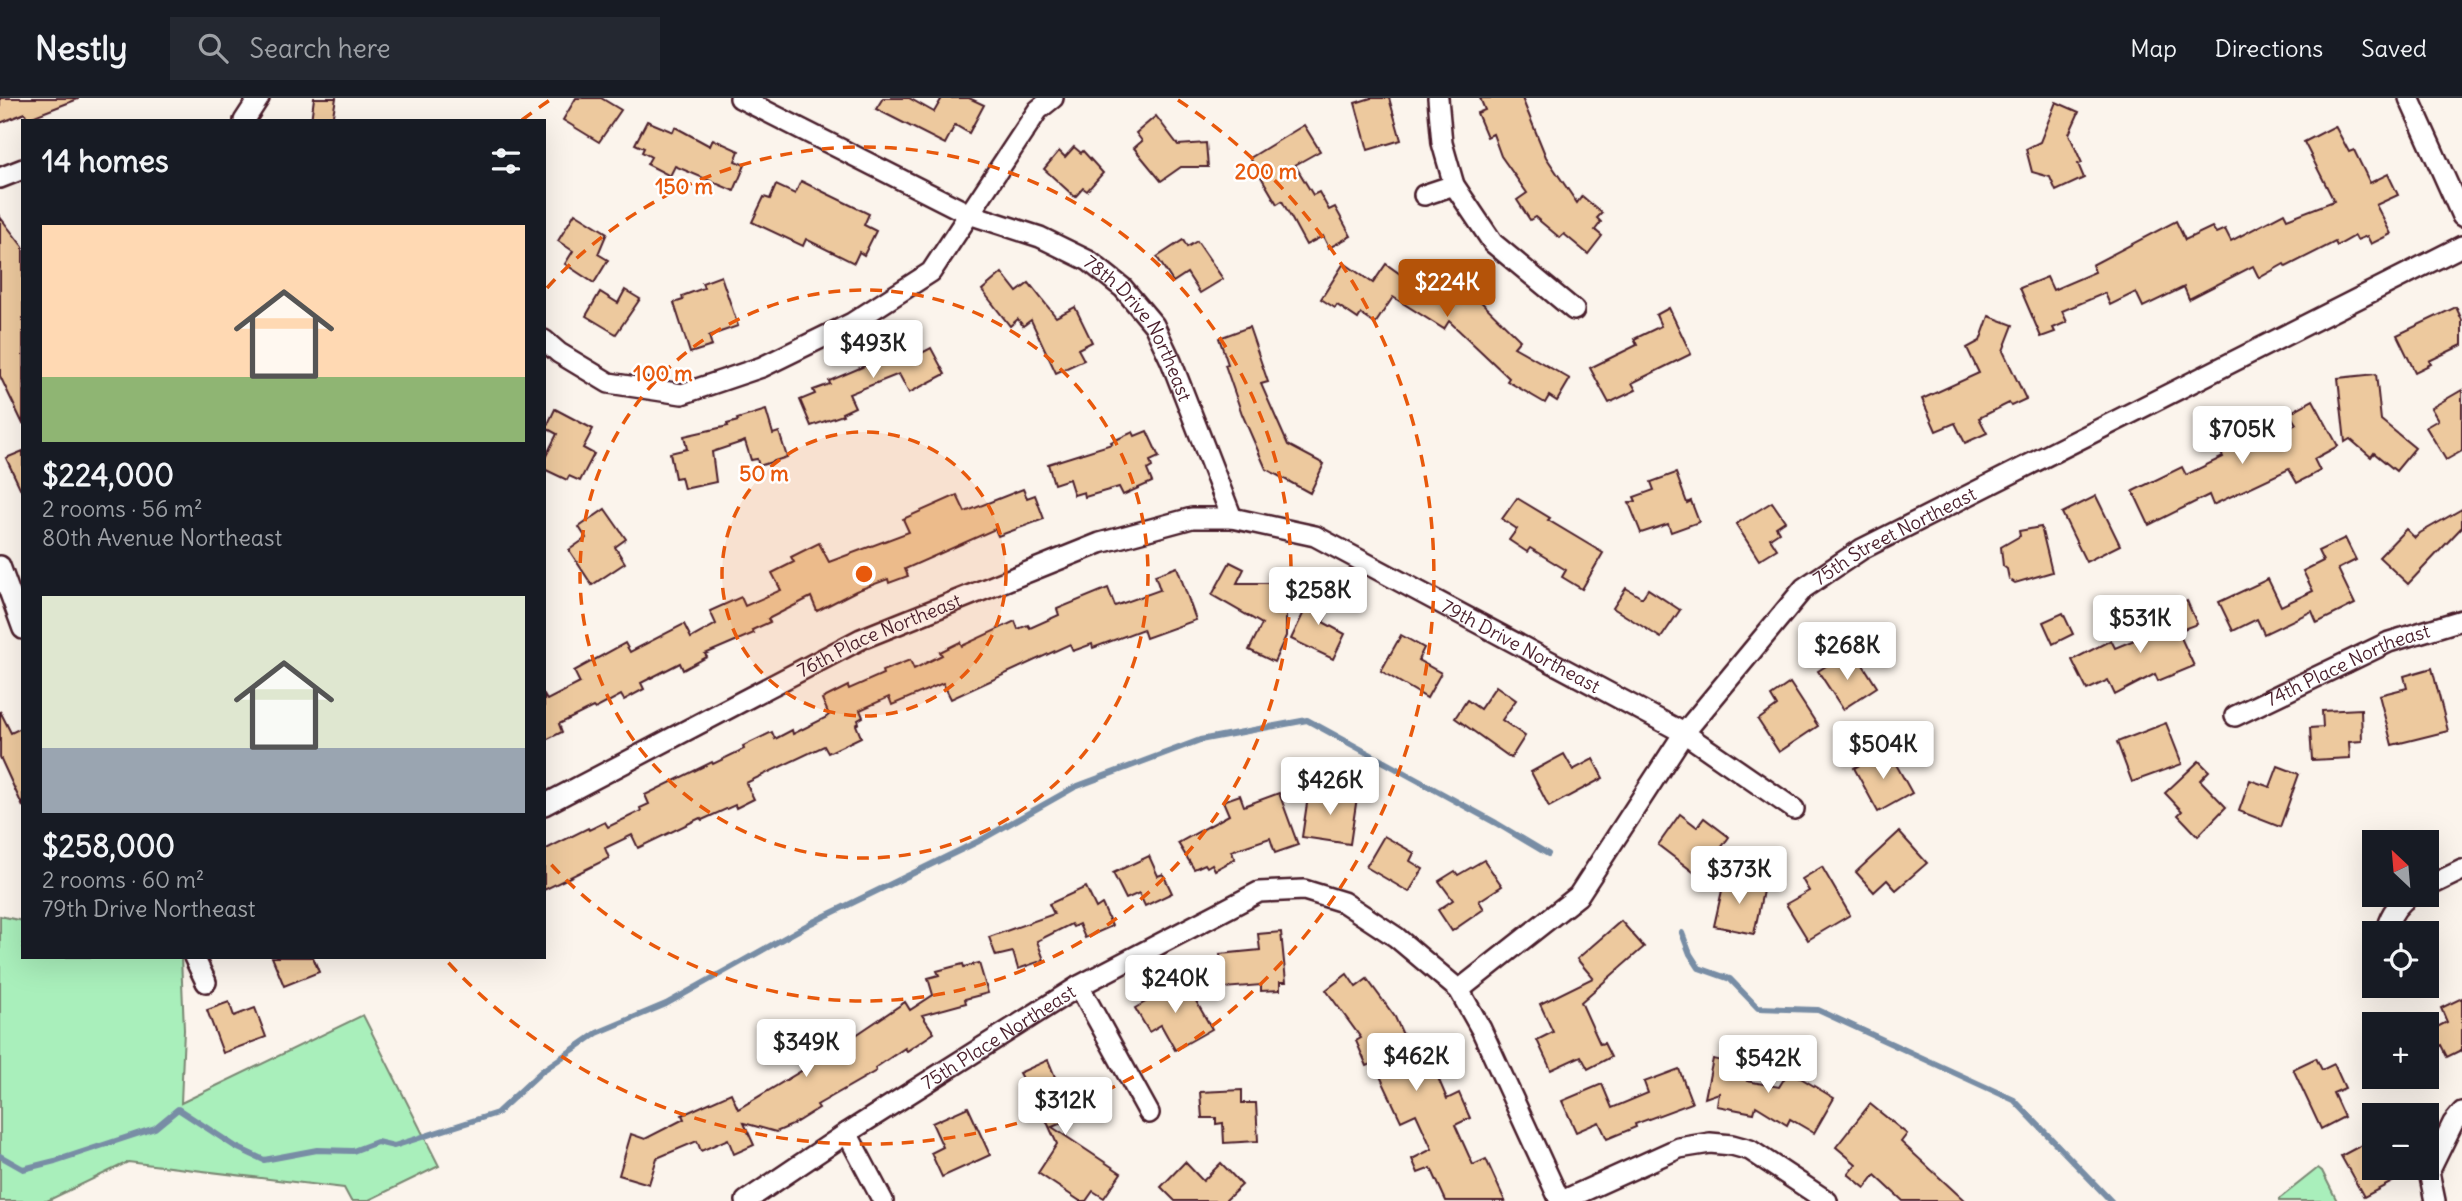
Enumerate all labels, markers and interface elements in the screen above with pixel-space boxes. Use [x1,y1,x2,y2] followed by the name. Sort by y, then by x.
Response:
[170,17,660,80] search box
[35,27,128,69] text: Nestly
[194,29,232,67] icon: search
[250,32,391,65] text: Search here
[2130,33,2177,63] text: Map
[2215,33,2323,63] text: Directions
[2361,33,2427,63] text: Saved
[42,142,169,180] text: 14 homes
[487,142,525,180] icon: filters
[1235,158,1298,185] text: 200 m
[655,173,713,200] text: 150 m
[1079,250,1197,404] street label: 78th Drive Northeast
[1398,260,1496,319] pin: $224K
[1414,267,1480,296] text: $224K
[221,271,347,397] icon: home
[824,320,922,380] pin: $493K
[840,328,906,357] text: $493K
[633,360,693,387] text: 100 m
[2193,406,2291,466] pin: $705K
[2209,414,2275,443] text: $705K
[42,456,174,494] text: $224,000
[739,460,789,487] text: 50 m
[1809,481,1980,590] street label: 75th Street Northeast
[42,494,203,523] text: 2 rooms · 56 m²
[42,523,282,552] text: 80th Avenue Northeast
[852,562,876,586] centre of rings
[1269,568,1367,627] pin: $258K
[1285,575,1351,604] text: $258K
[793,588,965,682] street label: 76th Place Northeast
[1437,594,1604,698] street label: 79th Drive Northeast
[2091,596,2189,655] pin: $531K
[2109,603,2171,632] text: $531K
[2262,618,2432,712] street label: 74th Place Northeast
[1798,622,1896,682] pin: $268K
[1814,630,1880,659] text: $268K
[221,642,347,768] icon: home
[1834,722,1932,781] pin: $504K
[1849,729,1917,758] text: $504K
[1281,758,1379,817] pin: $426K
[1297,765,1363,794] text: $426K
[42,827,175,865] text: $258,000
[2362,830,2440,906] north arrow
[2362,830,2439,1180] map controls
[1690,846,1788,906] pin: $373K
[1707,854,1771,883] text: $373K
[42,865,204,894] text: 2 rooms · 60 m²
[42,894,256,923] text: 79th Drive Northeast
[2362,921,2439,998] button: locate
[1126,956,1224,1015] pin: $240K
[1141,963,1209,992] text: $240K
[917,979,1080,1095] street label: 75th Place Northeast
[2362,1012,2439,1089] button: +
[757,1020,855,1079] pin: $349K
[773,1027,839,1056] text: $349K
[1367,1034,1465,1093] pin: $462K
[1719,1035,1817,1095] pin: $542K
[1383,1041,1449,1070] text: $462K
[1735,1043,1801,1072] text: $542K
[1016,1077,1114,1137] pin: $312K
[1034,1085,1096,1114] text: $312K
[2362,1103,2439,1180] button: −

